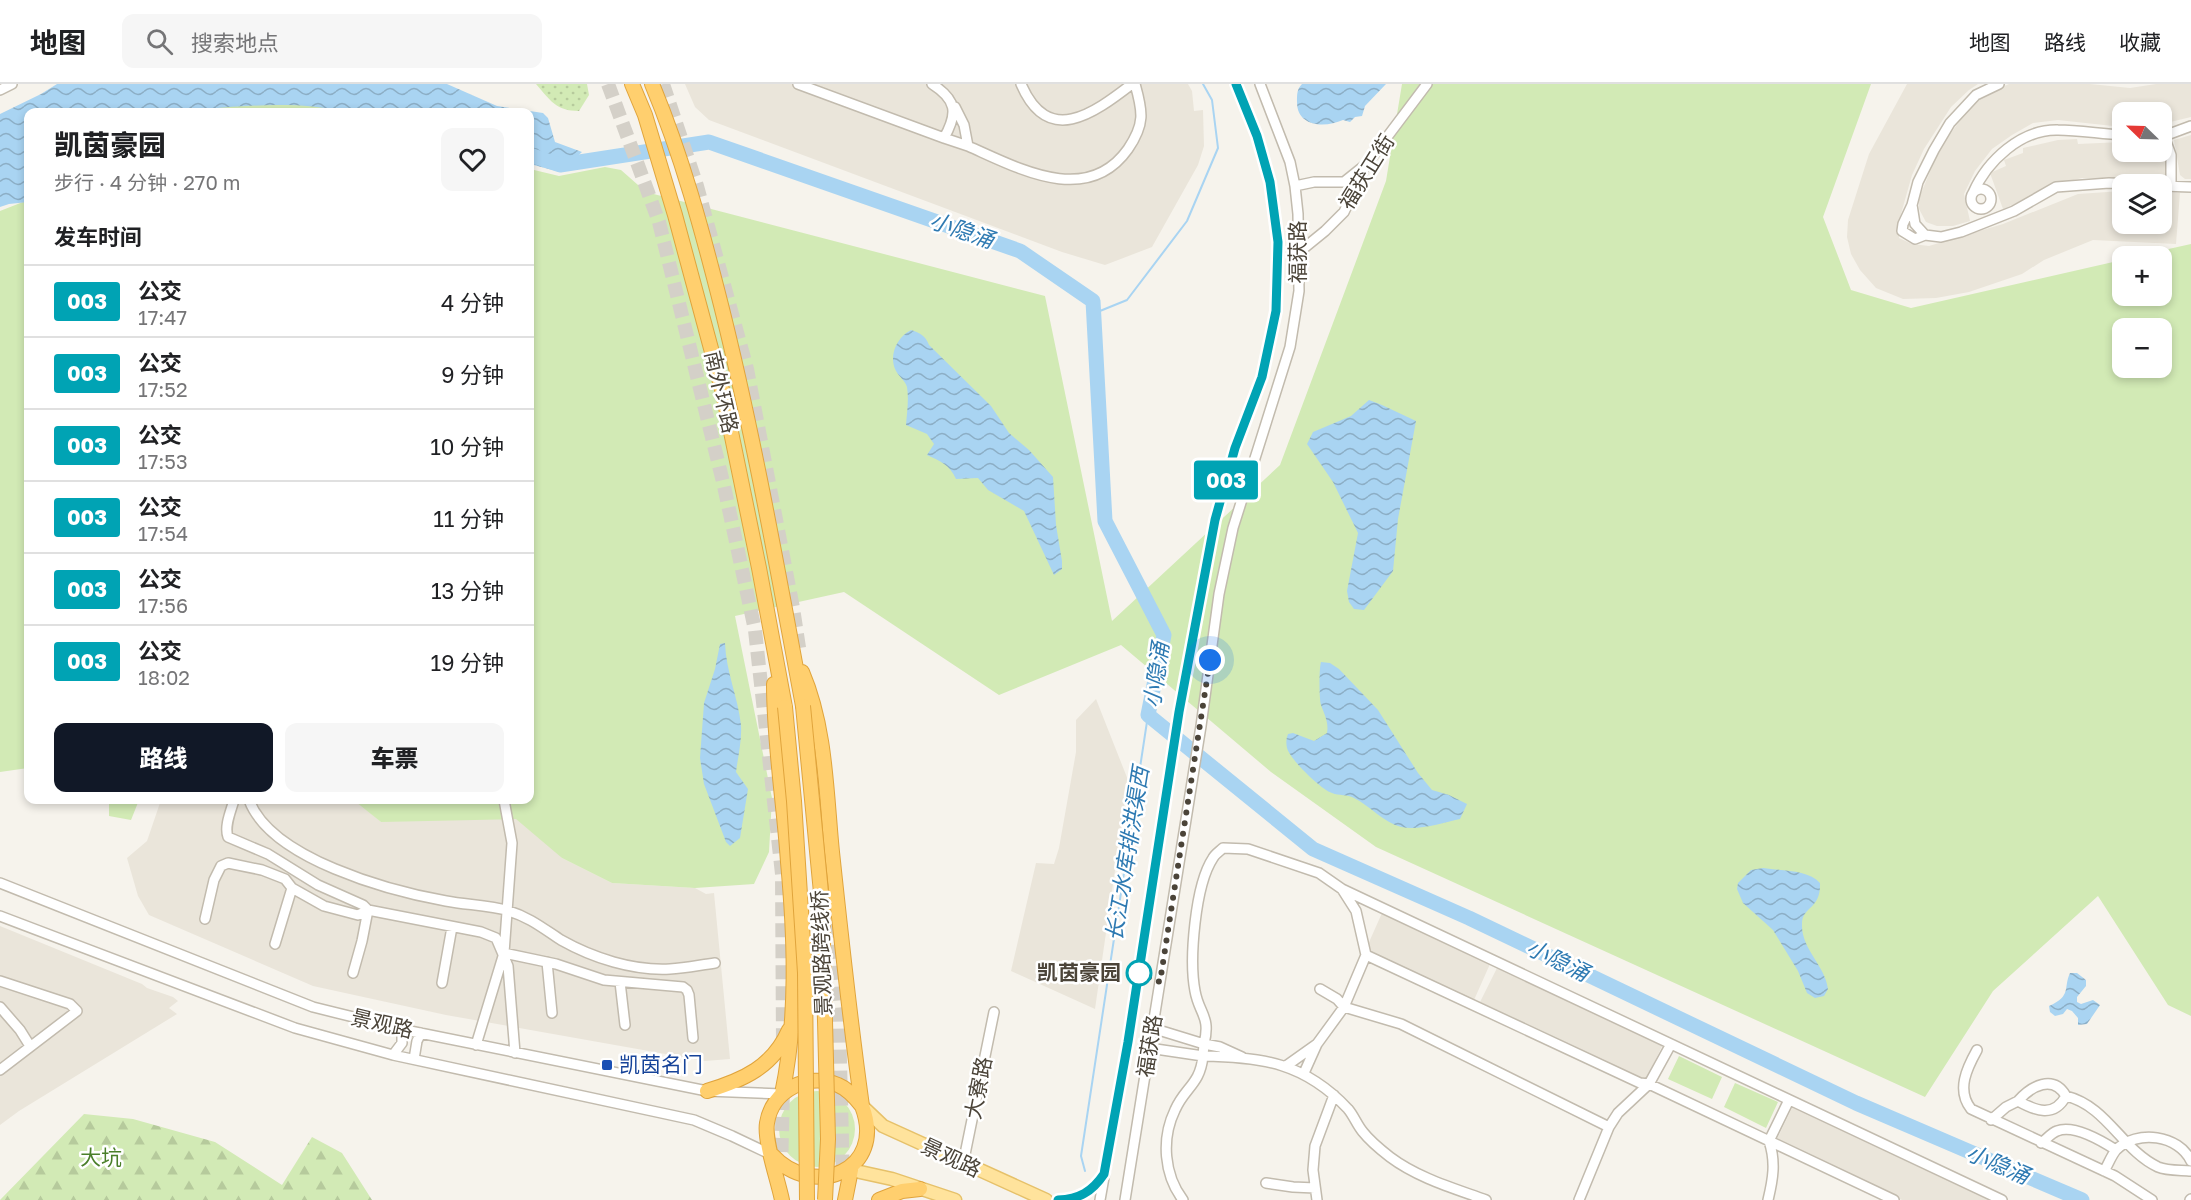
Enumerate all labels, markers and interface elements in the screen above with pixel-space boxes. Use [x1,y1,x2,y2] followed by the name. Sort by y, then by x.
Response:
[122,14,542,68] search box
[143,25,176,58] icon: search
[30,26,86,59] text: 地图
[191,29,279,56] text: 搜索地点
[1969,29,2011,55] text: 地图
[2044,29,2086,55] text: 路线
[2119,29,2161,55] text: 收藏
[2112,102,2172,162] north arrow
[2112,102,2172,378] map controls
[54,128,166,161] text: 凯茵豪园
[441,128,504,191] button: heart
[1333,129,1399,214] street label: 福获正街
[54,170,241,194] text: 步行 · 4 分钟 · 270 m
[2112,174,2172,234] button: layers
[927,206,1001,254] water label: 小隐涌
[1284,221,1310,284] street label: 福获路
[54,223,142,250] text: 发车时间
[2112,246,2172,306] button: +
[138,277,182,304] text: 公交
[67,288,107,314] text: 003
[441,289,504,316] text: 4 分钟
[138,305,187,329] text: 17:47
[2112,318,2172,378] button: −
[700,348,744,436] street label: 南外环路
[138,349,182,376] text: 公交
[67,360,107,386] text: 003
[441,361,504,388] text: 9 分钟
[138,377,188,401] text: 17:52
[138,421,182,448] text: 公交
[67,432,107,458] text: 003
[430,433,504,460] text: 10 分钟
[138,449,188,473] text: 17:53
[1192,460,1260,500] line badge: 003
[1206,467,1246,493] text: 003
[138,493,182,520] text: 公交
[67,504,107,530] text: 003
[433,505,504,532] text: 11 分钟
[138,521,188,545] text: 17:54
[138,565,182,592] text: 公交
[67,576,107,602] text: 003
[431,577,504,604] text: 13 分钟
[138,593,188,617] text: 17:56
[138,637,182,664] text: 公交
[1138,637,1174,709] water label: 小隐涌
[1195,645,1225,675] your location
[67,648,107,674] text: 003
[431,649,504,676] text: 19 分钟
[138,665,190,689] text: 18:02
[54,723,273,792] button: 路线
[285,723,504,792] button: 车票
[1099,762,1154,943] water label: 长江水库排洪渠西
[806,890,836,1016] street label: 景观路跨线桥
[1523,933,1596,987] water label: 小隐涌
[1037,959,1121,985] place label: 凯茵豪园
[1126,960,1152,986] marker: 凯茵豪园
[349,1003,416,1043] street label: 景观路
[1131,1013,1167,1079] street label: 福获路
[619,1051,703,1077] place label: 凯茵名门
[959,1054,997,1121] street label: 大寮路
[600,1058,614,1072] marker: 凯茵名门
[917,1132,985,1182] street label: 景观路
[1963,1138,2037,1190] water label: 小隐涌
[80,1144,122,1170] park label: 大坑

